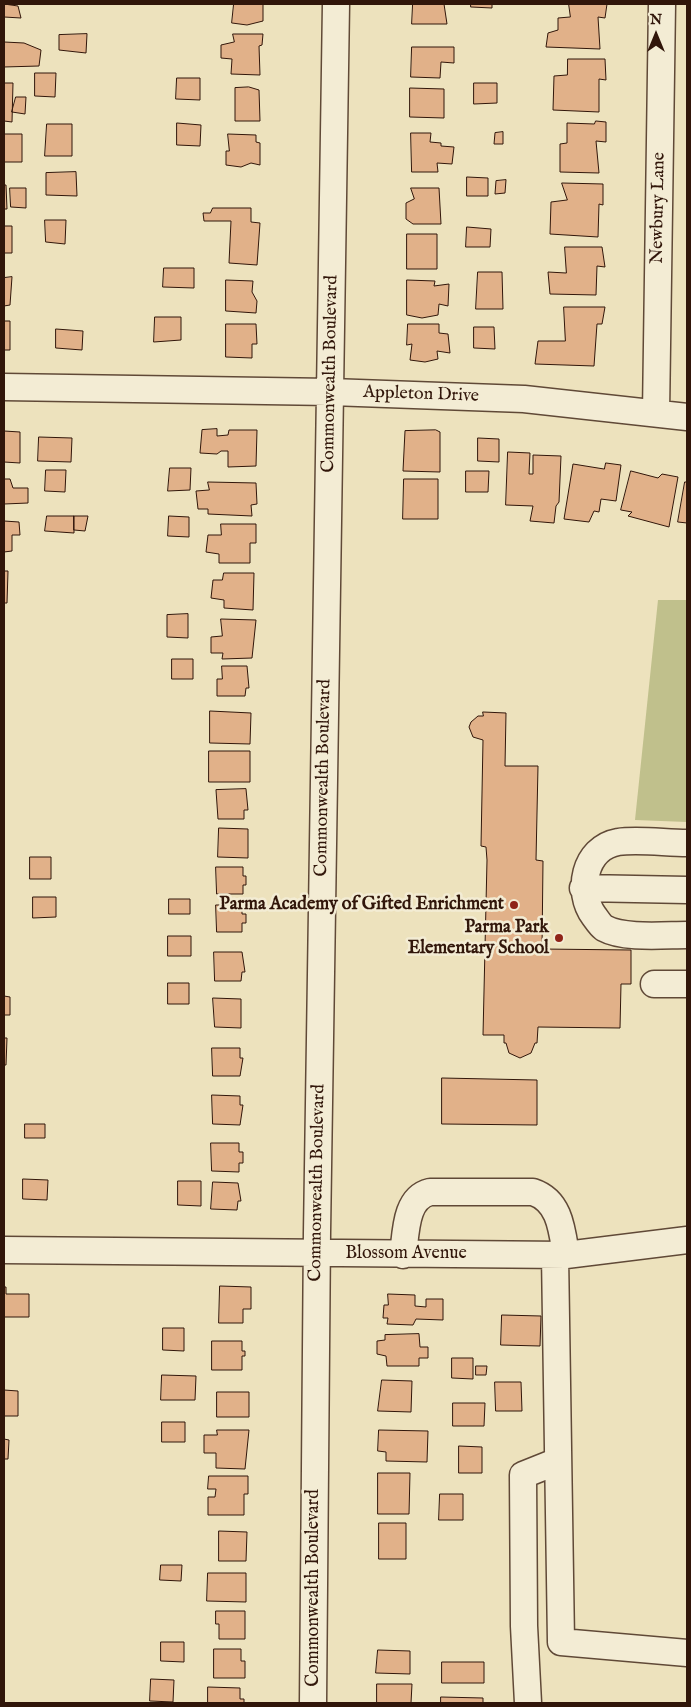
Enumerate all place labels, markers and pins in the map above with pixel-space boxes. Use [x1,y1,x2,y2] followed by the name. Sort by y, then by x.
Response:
[219,894,504,916] place label: Parma Academy of Gifted Enrichment
[508,899,520,911] marker: Parma Academy of Gifted Enrichment
[408,917,549,960] place label: Parma Park Elementary School
[553,932,565,944] marker: Parma Park Elementary School

